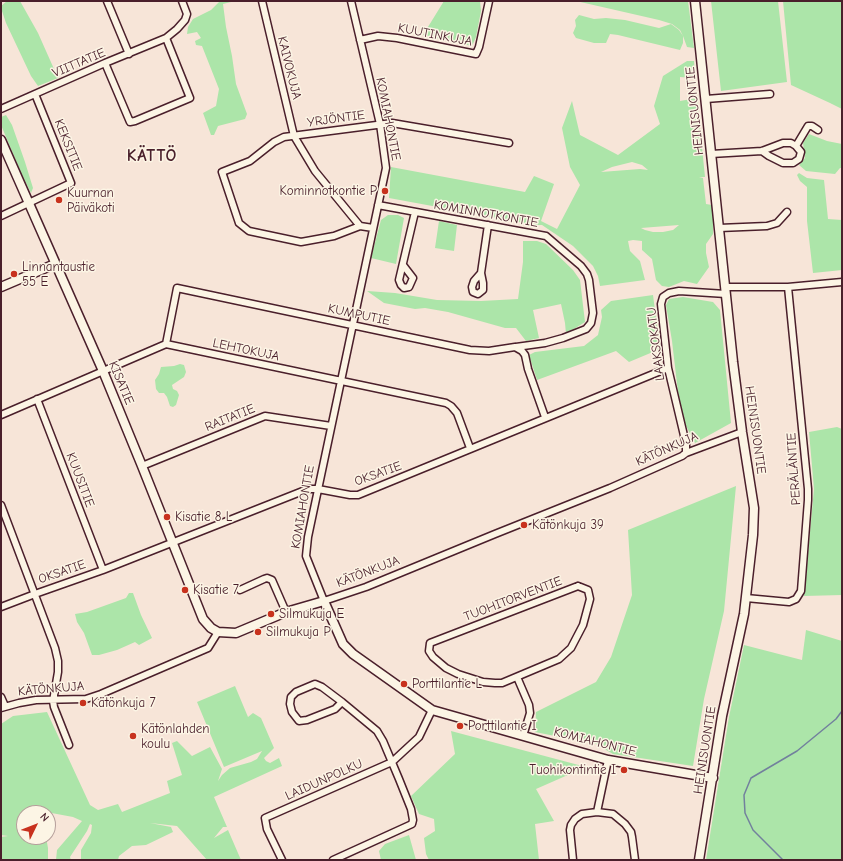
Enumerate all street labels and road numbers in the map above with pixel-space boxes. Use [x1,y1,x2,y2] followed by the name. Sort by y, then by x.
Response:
[396,20,474,50] street label: KUUTINKUJA
[274,35,304,101] street label: KAIVOKUJA
[50,45,108,81] street label: VIITTATIE
[683,66,707,156] street label: HEINISUONTIE
[372,76,404,162] street label: KOMIAHONTIE
[306,107,366,131] street label: YRJÖNTIE
[51,117,85,173] street label: KEKSITIE
[432,197,540,231] street label: KOMINNOTKONTIE
[326,301,392,329] street label: KUMPUTIE
[644,306,668,382] street label: LAAKSOKATU
[211,335,281,365] street label: LEHTOKUJA
[105,359,137,407] street label: KISATIE
[741,385,769,475] street label: HEINISUONTIE
[203,401,257,435] street label: RAITATIE
[633,428,701,470] street label: KÄTÖNKUJA
[784,432,804,506] street label: PERÄLÄNTIE
[62,450,98,510] street label: KUUSITIE
[352,458,404,490] street label: OKSATIE
[288,464,318,550] street label: KOMIAHONTIE
[334,553,402,591] street label: KÄTÖNKUJA
[36,557,88,587] street label: OKSATIE
[462,573,564,625] street label: TUOHITORVENTIE
[17,678,85,700] street label: KÄTÖNKUJA
[690,705,720,795] street label: HEINISUONTIE
[552,724,638,760] street label: KOMIAHONTIE
[283,756,365,804] street label: LAIDUNPOLKU

